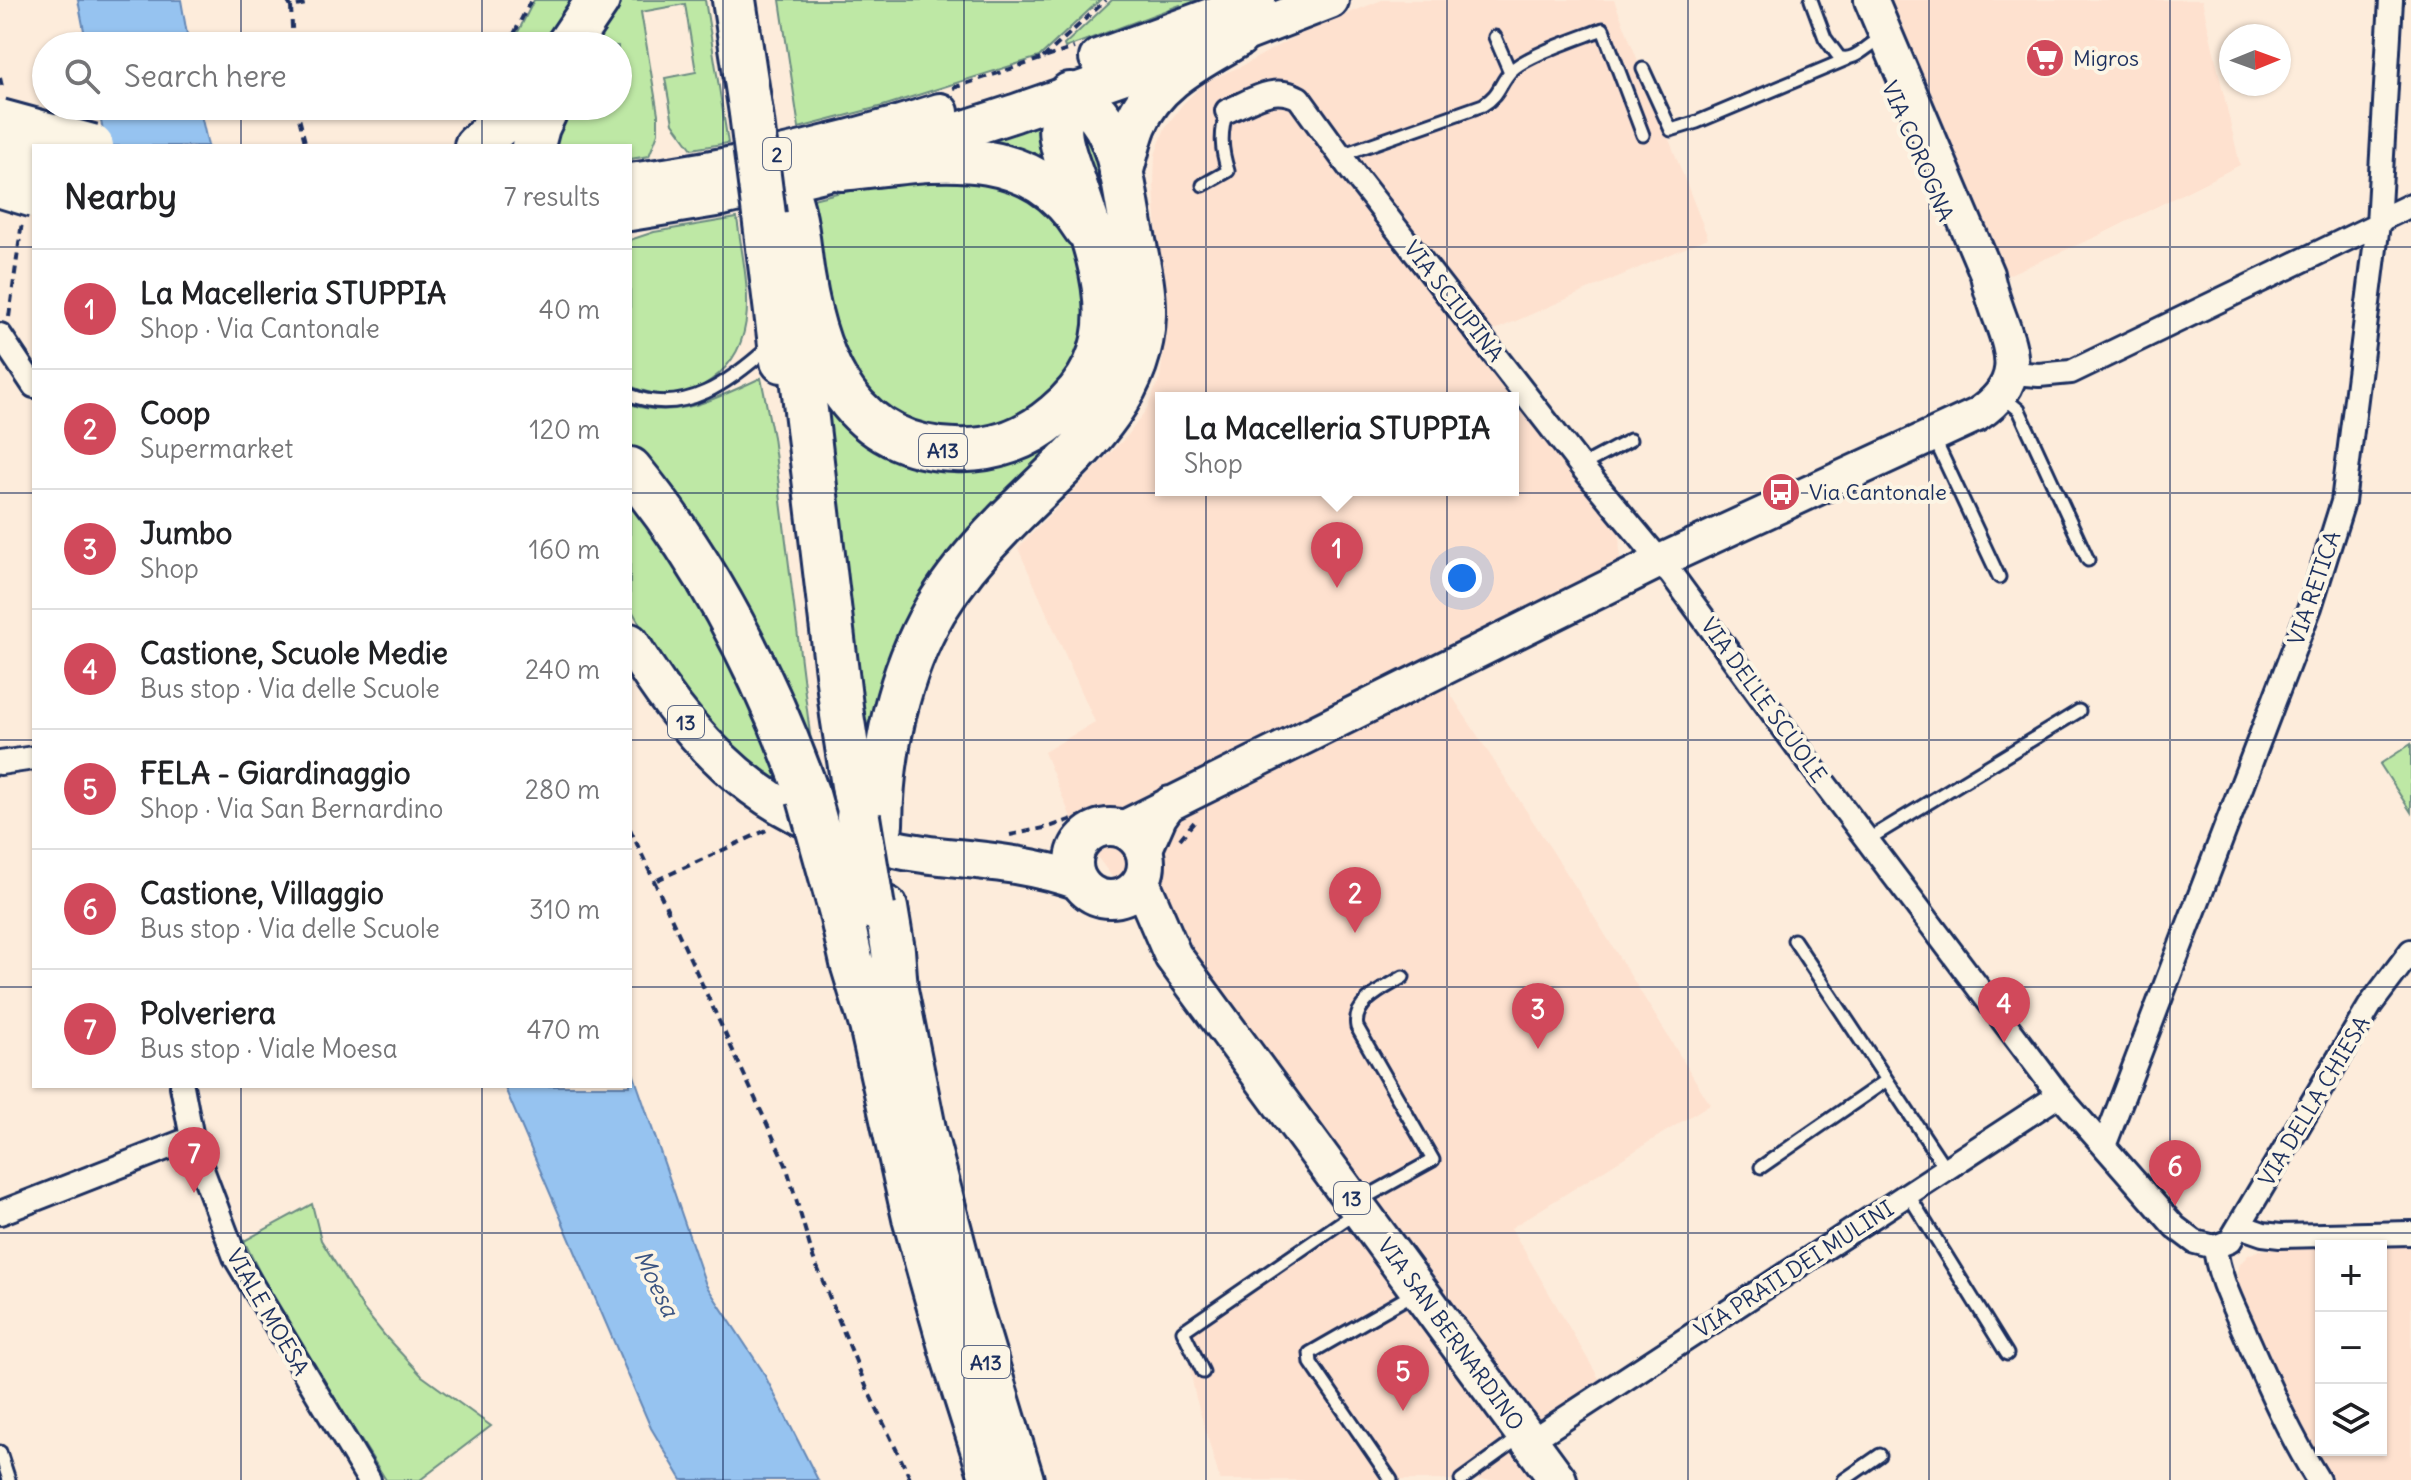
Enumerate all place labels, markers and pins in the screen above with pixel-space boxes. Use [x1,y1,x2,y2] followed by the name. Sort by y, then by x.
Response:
[2024,37,2066,79] supermarket icon: Migros
[2073,44,2139,72] place label: Migros
[1760,471,1802,513] bus stop icon: Via Cantonale
[1809,478,1947,506] place label: Via Cantonale
[1311,522,1363,588] pin: 1
[1329,867,1381,933] pin: 2
[1978,977,2030,1043] pin: 4
[1512,983,1564,1049] pin: 3
[168,1127,220,1193] pin: 7
[2149,1140,2201,1206] pin: 6
[1377,1345,1429,1411] pin: 5

